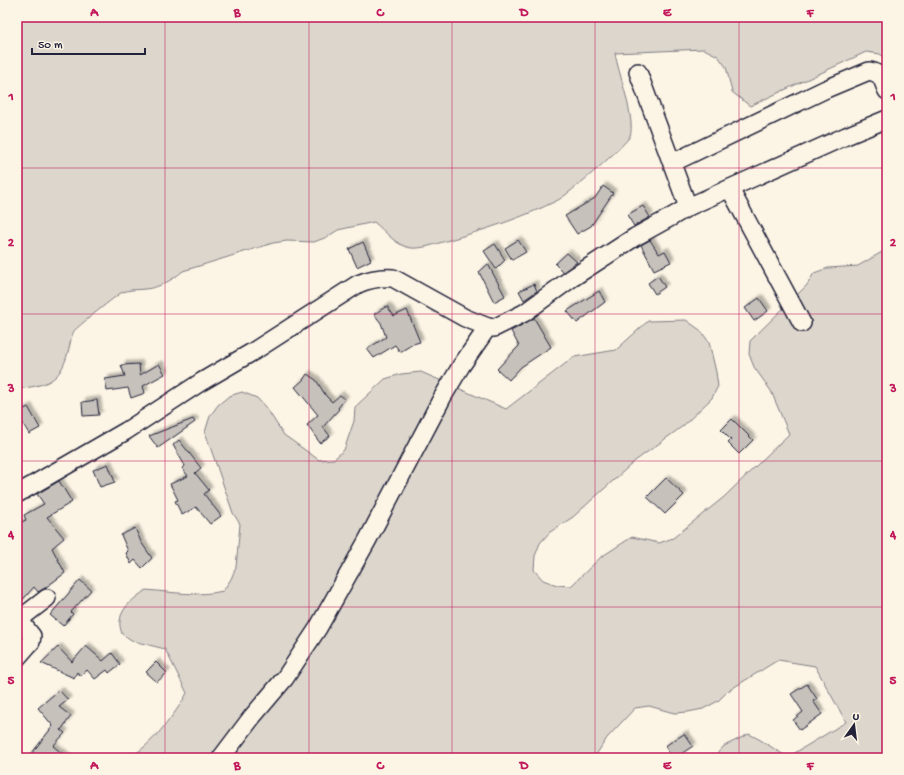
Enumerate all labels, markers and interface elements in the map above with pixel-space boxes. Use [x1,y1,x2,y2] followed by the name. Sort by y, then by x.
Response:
[89,6,99,21] text: A
[233,6,242,21] text: B
[375,6,385,21] text: C
[519,6,529,21] text: D
[663,6,672,21] text: E
[806,6,815,21] text: F
[32,30,145,56] scale bar
[38,39,63,53] text: 50 m
[7,90,14,105] text: 1
[889,90,896,105] text: 1
[8,236,15,251] text: 2
[890,236,897,251] text: 2
[7,382,15,397] text: 3
[889,382,897,397] text: 3
[7,528,15,543] text: 4
[889,528,897,543] text: 4
[8,674,15,689] text: 5
[890,674,897,689] text: 5
[834,705,874,745] north arrow
[851,711,861,724] text: U
[89,759,99,774] text: A
[233,759,242,774] text: B
[375,759,385,774] text: C
[519,759,529,774] text: D
[663,759,672,774] text: E
[806,759,815,774] text: F

